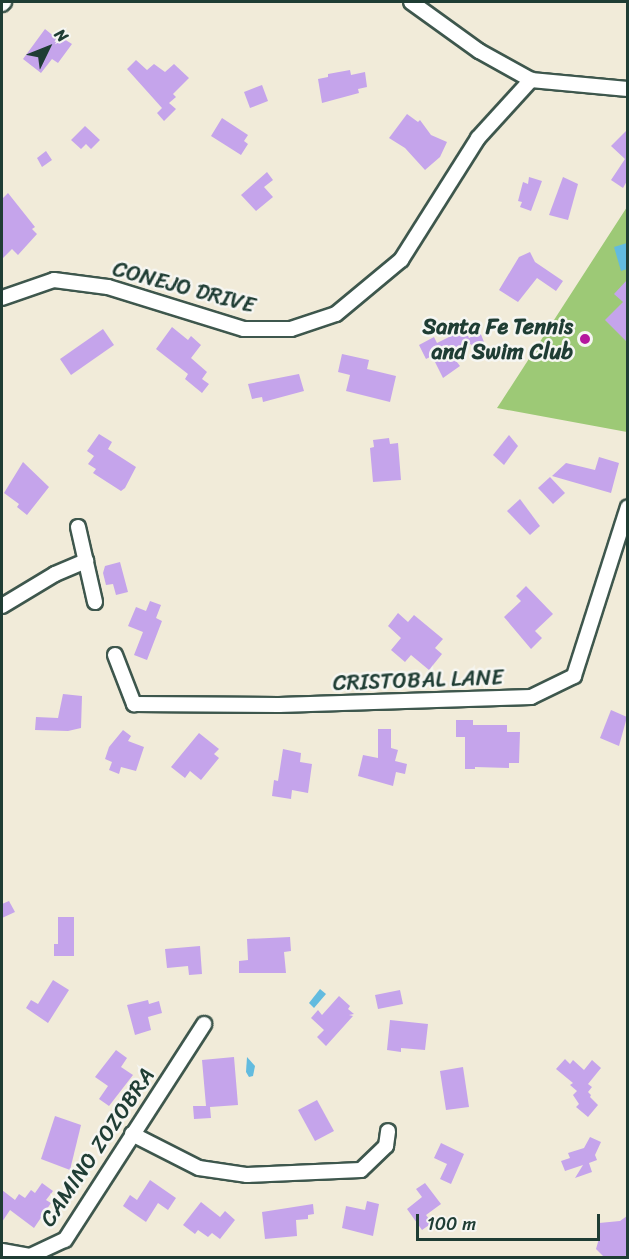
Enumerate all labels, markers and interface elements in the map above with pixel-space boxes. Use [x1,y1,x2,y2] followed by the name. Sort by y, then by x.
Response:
[18,18,78,78] north arrow
[47,21,76,49] text: N
[110,255,258,319] street label: CONEJO DRIVE
[421,313,573,364] place label: Santa Fe Tennis and Swim Club
[578,332,592,346] marker: Santa Fe Tennis and Swim Club
[332,664,504,696] street label: CRISTOBAL LANE
[34,1063,160,1231] street label: CAMINO ZOZOBRA
[419,1202,604,1240] scale bar
[427,1208,476,1240] text: 100 m

